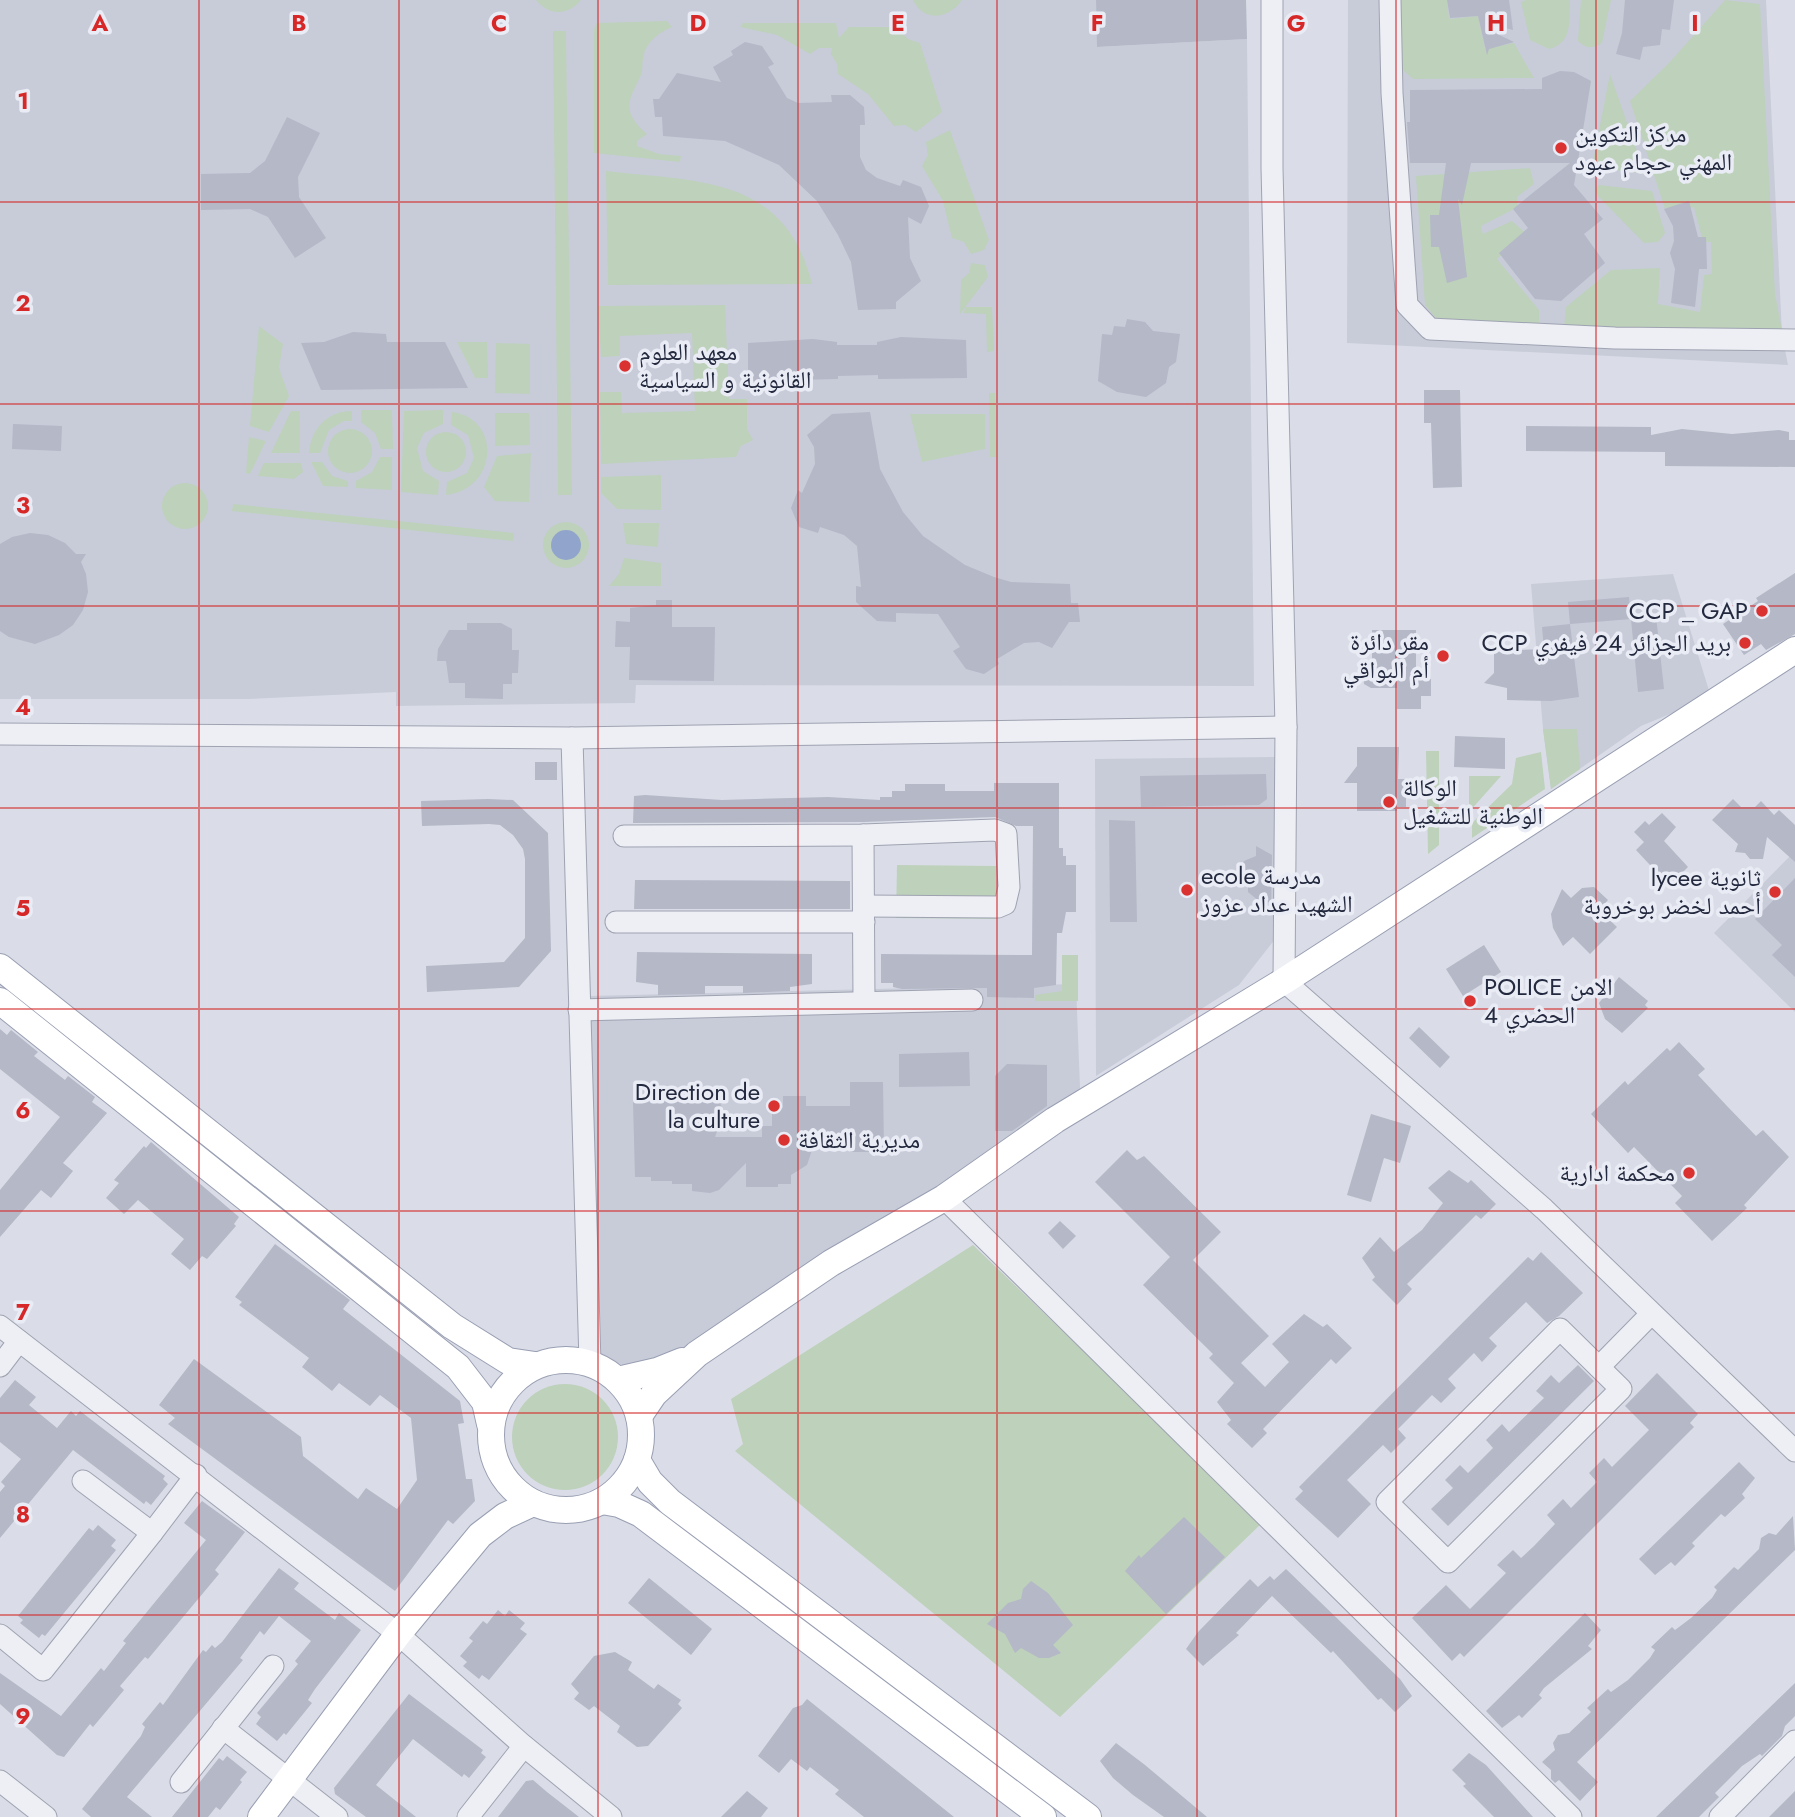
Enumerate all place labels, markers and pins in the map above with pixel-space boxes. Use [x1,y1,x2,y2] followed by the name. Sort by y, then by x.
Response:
[1575,116,1732,181] place label: مركز التكوين المهني حجام عبود
[1553,140,1569,156] marker: مركز التكوين المهني حجام عبود
[639,334,811,397] place label: معهد العلوم القانونية و السياسية
[617,358,633,374] marker: معهد العلوم القانونية و السياسية
[1629,593,1748,628] place label: CCP _ GAP
[1754,603,1770,619] marker: CCP _ GAP
[1343,624,1429,689] place label: مقر دائرة أم البواقي
[1482,625,1731,662] place label: CCP بريد الجزائر 24 فيفري
[1737,635,1753,651] marker: CCP بريد الجزائر 24 فيفري
[1435,648,1451,664] marker: مقر دائرة أم البواقي
[1403,770,1543,833] place label: الوكالة الوطنية للتشغيل
[1381,794,1397,810] marker: الوكالة الوطنية للتشغيل
[1200,858,1353,921] place label: ecole مدرسة الشهيد عداد عزوز
[1583,860,1761,923] place label: lycee ثانوية أحمد لخضر بوخروبة
[1179,882,1195,898] marker: ecole مدرسة الشهيد عداد عزوز
[1767,884,1783,900] marker: lycee ثانوية أحمد لخضر بوخروبة
[1484,969,1613,1034] place label: POLICE الامن الحضري 4
[1462,993,1478,1009] marker: POLICE الامن الحضري 4
[635,1074,760,1137] place label: Direction de la culture
[766,1098,782,1114] marker: Direction de la culture
[798,1122,920,1157] place label: مديرية الثقافة
[776,1132,792,1148] marker: مديرية الثقافة
[1559,1155,1675,1190] place label: محكمة ادارية
[1681,1165,1697,1181] marker: محكمة ادارية

